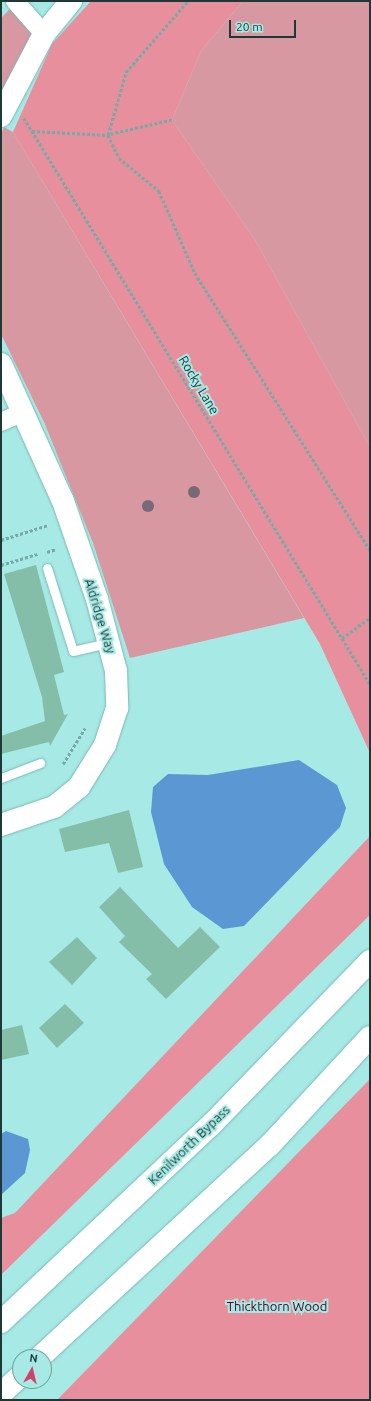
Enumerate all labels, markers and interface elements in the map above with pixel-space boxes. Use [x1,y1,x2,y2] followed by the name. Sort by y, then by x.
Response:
[231,12,298,38] scale bar
[236,20,263,33] text: 20 m
[175,353,223,417] street label: Rocky Lane
[81,577,119,655] street label: Aldridge Way
[145,1102,233,1188] street label: Kenilworth Bypass
[227,1298,327,1314] park label: Thickthorn Wood
[12,1349,52,1389] north arrow
[29,1352,38,1365] text: N

